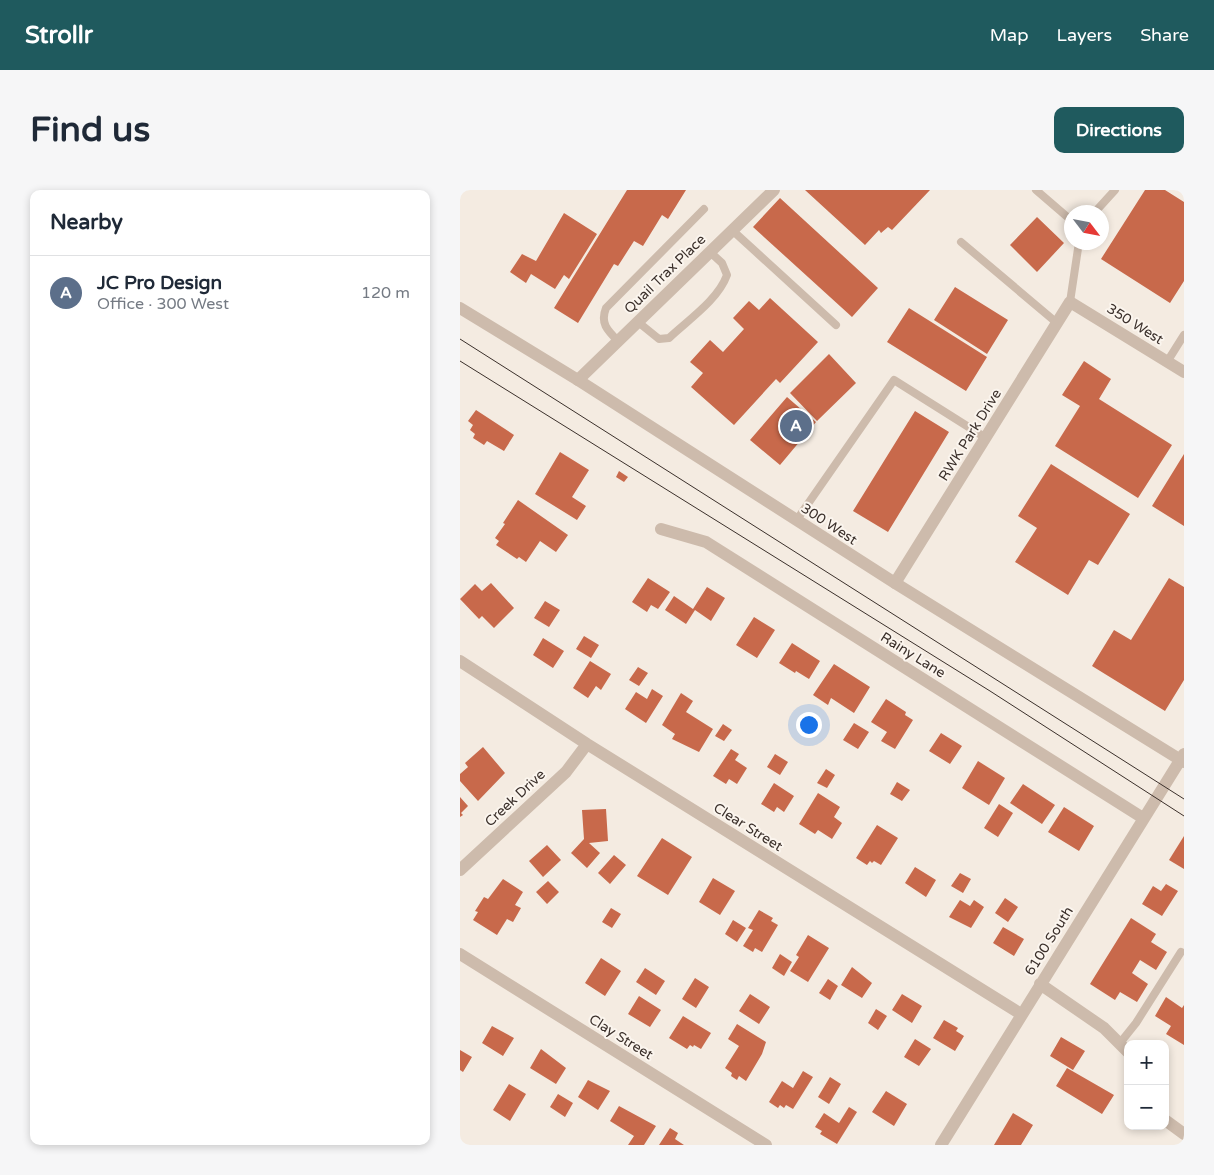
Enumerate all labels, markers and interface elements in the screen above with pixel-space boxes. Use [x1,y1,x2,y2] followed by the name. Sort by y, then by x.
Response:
[25,21,93,50] text: Strollr
[990,24,1029,46] text: Map
[1057,24,1112,46] text: Layers
[1140,24,1189,46] text: Share
[1054,107,1184,153] button: Directions
[30,109,150,151] text: Find us
[1064,205,1109,250] north arrow
[50,210,123,235] text: Nearby
[621,231,709,317] street label: Quail Trax Place
[97,272,222,294] text: JC Pro Design
[60,283,72,303] text: A
[361,283,410,303] text: 120 m
[97,294,229,314] text: Office · 300 West
[1104,300,1167,348] street label: 350 West
[935,386,1005,484] street label: RWK Park Drive
[780,407,812,445] pin: A
[798,500,861,549] street label: 300 West
[877,628,949,682] street label: Rainy Lane
[796,712,822,738] your location
[481,766,549,830] street label: Creek Drive
[710,799,786,855] street label: Clear Street
[1021,903,1077,979] street label: 6100 South
[586,1011,657,1064] street label: Clay Street
[1124,1040,1169,1130] map controls
[1124,1040,1169,1085] button: +
[1124,1085,1169,1130] button: −

